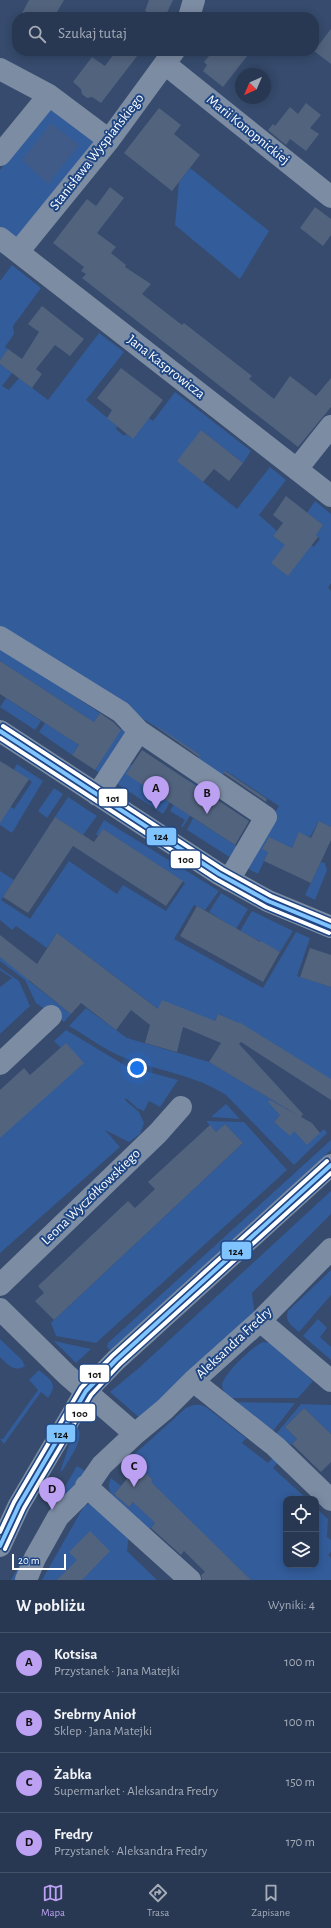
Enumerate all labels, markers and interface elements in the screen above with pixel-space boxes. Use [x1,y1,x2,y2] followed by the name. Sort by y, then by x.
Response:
[12,12,319,56] search box
[26,23,48,45] icon: search
[58,26,127,41] text: Szukaj tutaj
[235,68,271,104] north arrow
[47,91,147,213] street label: Stanisława Wyspiańskiego
[204,92,292,168] street label: Marii Konopnickiej
[125,332,208,402] street label: Jana Kasprowicza
[143,776,169,809] pin: A
[194,781,220,814] pin: B
[98,788,128,807] line badge: 101
[106,793,120,804] text: 101
[146,827,177,846] line badge: 124
[154,831,169,842] text: 124
[170,850,201,869] line badge: 100
[178,854,194,865] text: 100
[127,1058,147,1078] your location
[39,1146,143,1248] street label: Leona Wyczółkowskiego
[221,1241,252,1260] line badge: 124
[229,1246,244,1257] text: 124
[193,1304,275,1382] street label: Aleksandra Fredry
[79,1364,110,1383] line badge: 101
[88,1369,102,1380] text: 101
[65,1403,96,1422] line badge: 100
[72,1408,88,1419] text: 100
[46,1424,76,1443] line badge: 124
[54,1429,69,1440] text: 124
[121,1454,147,1487] pin: C
[39,1477,65,1510] pin: D
[283,1496,319,1568] map controls
[283,1496,319,1532] button: locate
[283,1532,319,1568] button: layers
[12,1552,66,1571] scale bar
[18,1555,39,1566] text: 20 m
[16,1597,85,1614] text: W pobliżu
[268,1599,315,1612] text: Wyniki: 4
[54,1647,98,1662] text: Kotsisa
[25,1656,33,1669] text: A
[284,1656,315,1669] text: 100 m
[54,1665,180,1678] text: Przystanek · Jana Matejki
[54,1707,136,1722] text: Srebrny Anioł
[25,1716,33,1729] text: B
[284,1716,315,1729] text: 100 m
[54,1725,152,1738] text: Sklep · Jana Matejki
[54,1767,92,1782] text: Żabka
[26,1776,32,1789] text: C
[286,1776,315,1789] text: 150 m
[54,1785,218,1798] text: Supermarket · Aleksandra Fredry
[54,1827,93,1842] text: Fredry
[25,1836,33,1849] text: D
[286,1836,315,1849] text: 170 m
[54,1845,207,1858] text: Przystanek · Aleksandra Fredry
[41,1882,65,1919] tab: Mapa
[147,1882,169,1919] tab: Trasa
[251,1882,290,1919] tab: Zapisane

